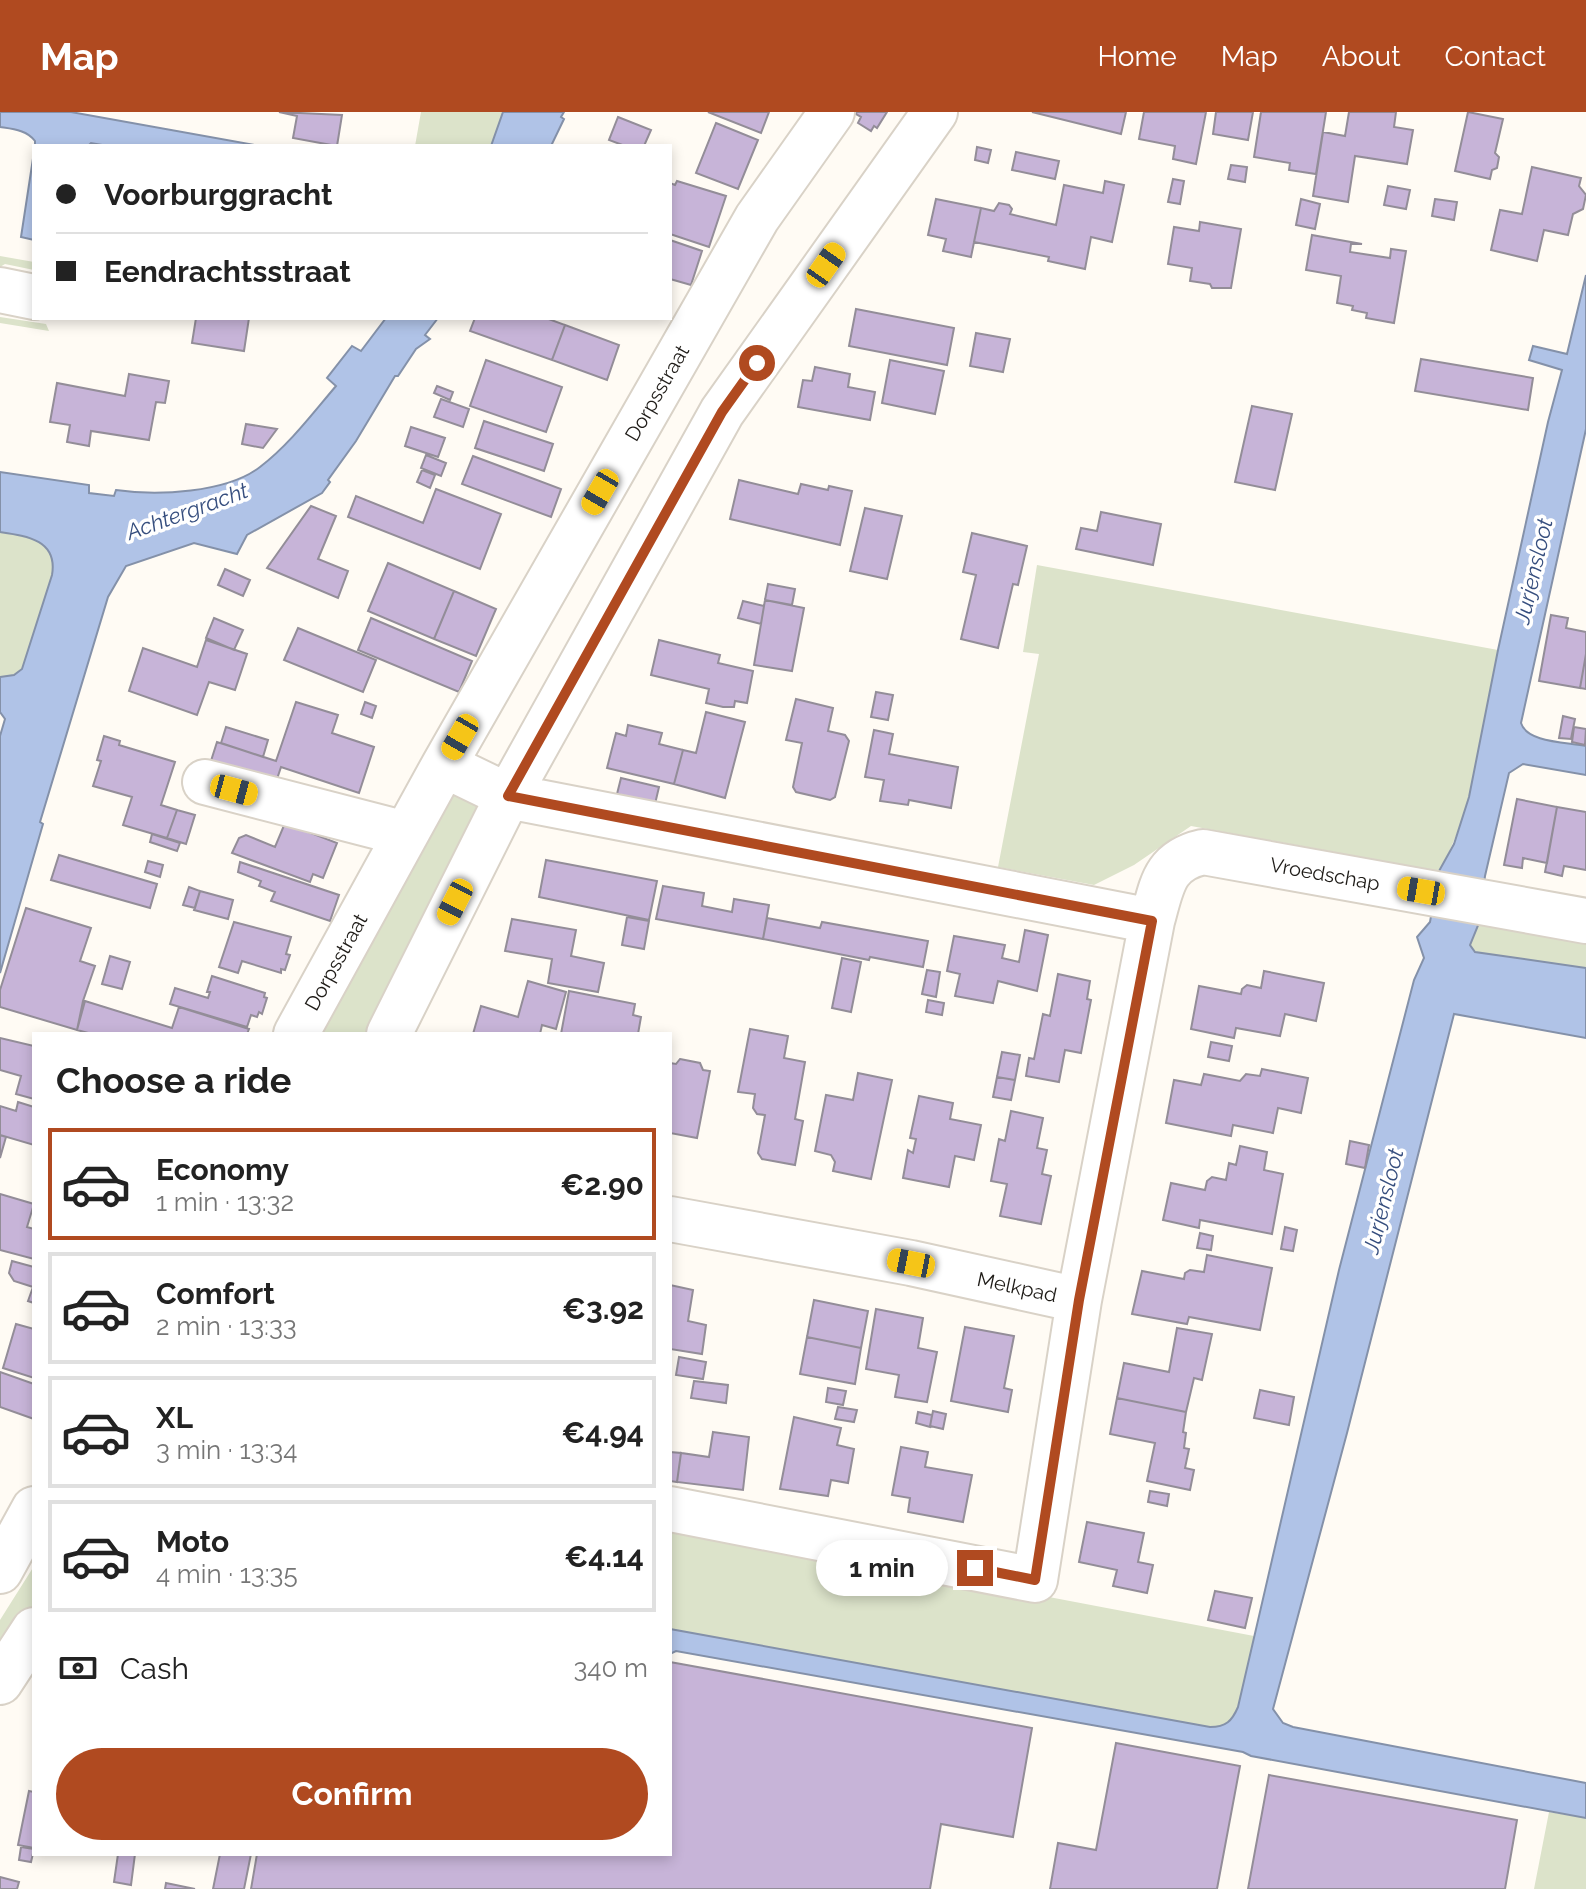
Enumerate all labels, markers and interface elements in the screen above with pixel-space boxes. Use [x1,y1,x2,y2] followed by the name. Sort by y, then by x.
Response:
[40,34,119,79] text: Map
[1097,40,1177,73] text: Home
[1221,40,1278,73] text: Map
[1322,40,1401,73] text: About
[1445,40,1546,73] text: Contact
[104,177,333,212] text: Voorburggracht
[802,238,850,292] car
[104,254,351,289] text: Eendrachtsstraat
[620,340,694,445] street label: Dorpsstraat
[739,345,775,381] route start
[578,465,622,519] car
[122,477,252,545] water label: Achtergracht
[1508,515,1558,627] water label: Jurjensloot
[438,710,482,764] car
[208,772,260,808] car
[1268,853,1382,895] street label: Vroedschap
[433,875,477,929] car
[1395,875,1447,907] car
[300,909,373,1015] street label: Dorpsstraat
[56,1059,291,1101] text: Choose a ride
[1357,1145,1409,1257] water label: Jurjensloot
[60,1148,132,1220] icon: car
[156,1152,289,1187] text: Economy
[560,1167,644,1202] text: €2.90
[156,1187,294,1217] text: 1 min · 13:32
[885,1247,937,1279] car
[975,1267,1059,1307] street label: Melkpad
[60,1272,132,1344] icon: car
[156,1276,275,1311] text: Comfort
[562,1291,644,1326] text: €3.92
[156,1311,297,1341] text: 2 min · 13:33
[60,1396,132,1468] icon: car
[156,1400,193,1435] text: XL
[561,1415,644,1450] text: €4.94
[156,1435,297,1465] text: 3 min · 13:34
[60,1520,132,1592] icon: car
[156,1524,229,1559] text: Moto
[564,1539,644,1574] text: €4.14
[815,1540,947,1596] callout: 1 min
[957,1550,993,1586] route end
[849,1553,915,1583] text: 1 min
[156,1559,298,1589] text: 4 min · 13:35
[56,1646,100,1690] icon: cash
[120,1651,189,1686] text: Cash
[573,1653,648,1683] text: 340 m
[56,1748,648,1840] button: Confirm

